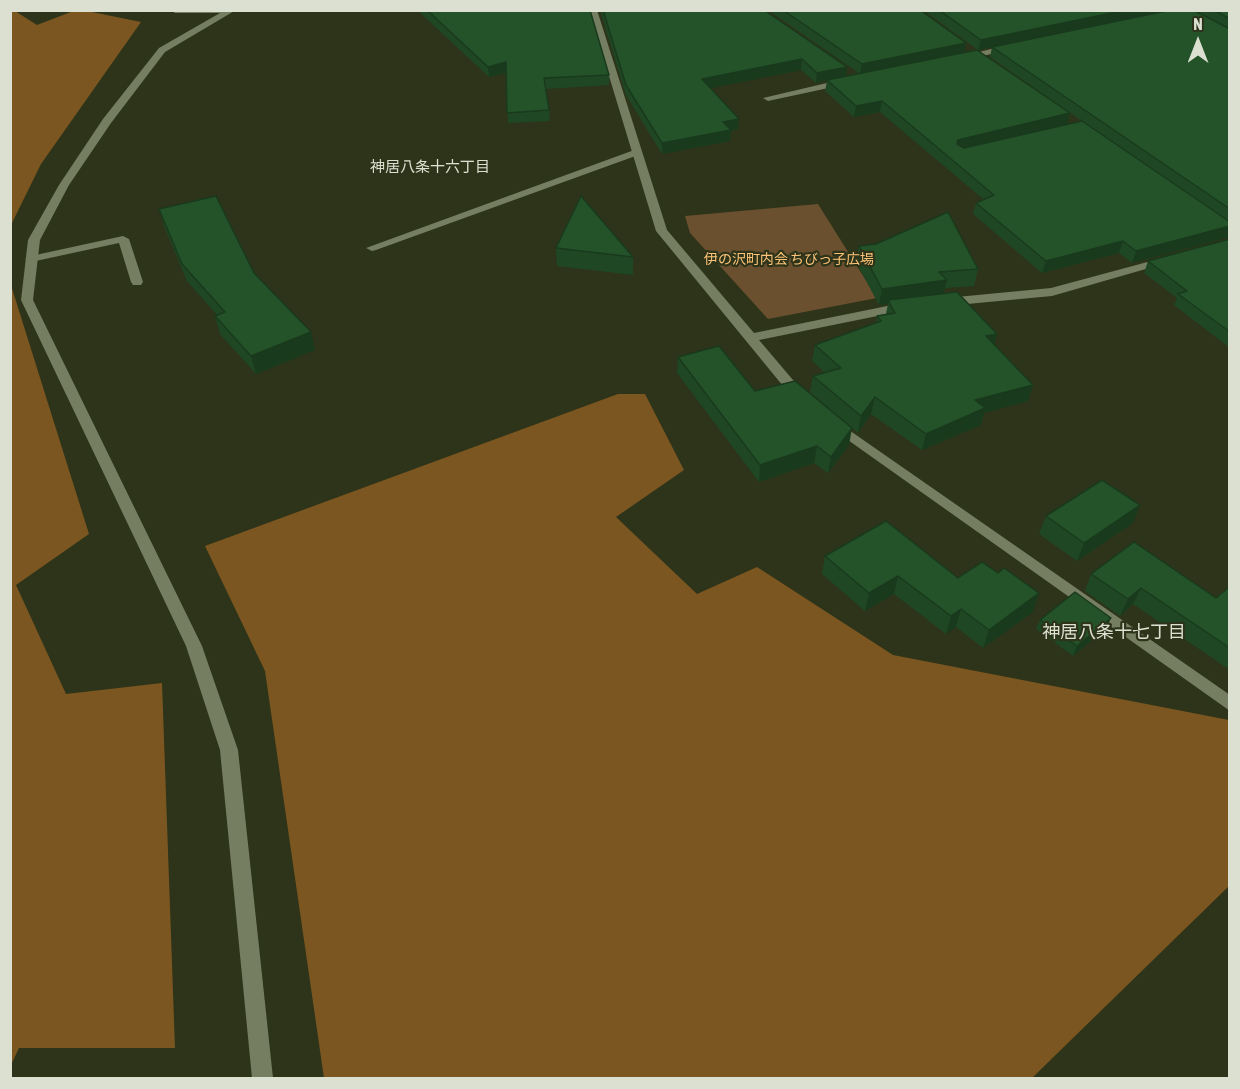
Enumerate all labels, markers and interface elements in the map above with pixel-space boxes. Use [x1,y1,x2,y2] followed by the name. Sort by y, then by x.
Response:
[1168,12,1228,72] north arrow
[1193,15,1203,33] text: N
[370,158,490,176] district label: 神居八条十六丁目
[704,252,874,268] park label: 伊の沢町内会 ちびっ子広場
[1042,621,1186,643] district label: 神居八条十七丁目

